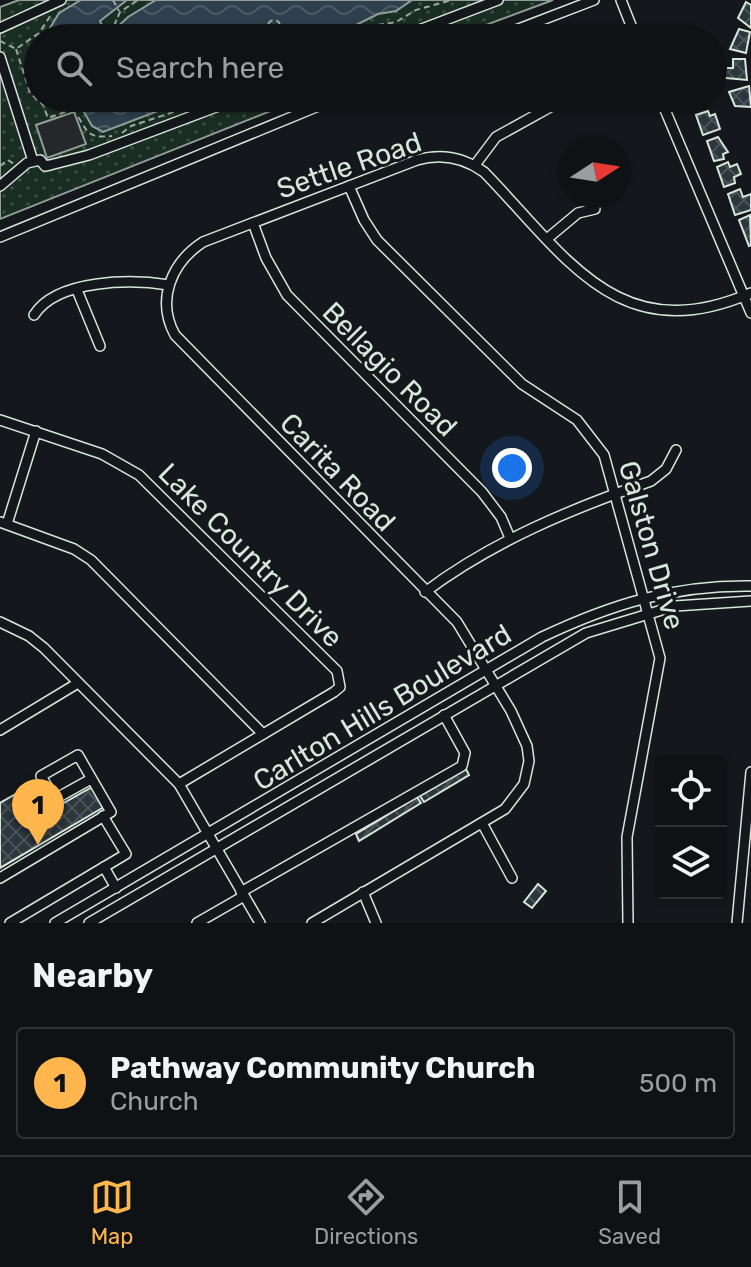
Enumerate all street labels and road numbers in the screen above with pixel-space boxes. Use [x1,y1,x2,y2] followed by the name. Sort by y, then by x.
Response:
[273,125,426,206] street label: Settle Road
[316,295,464,443] street label: Bellagio Road
[273,407,402,538] street label: Carita Road
[152,457,349,654] street label: Lake Country Drive
[612,457,691,633] street label: Galston Drive
[247,617,517,798] street label: Carlton Hills Boulevard

